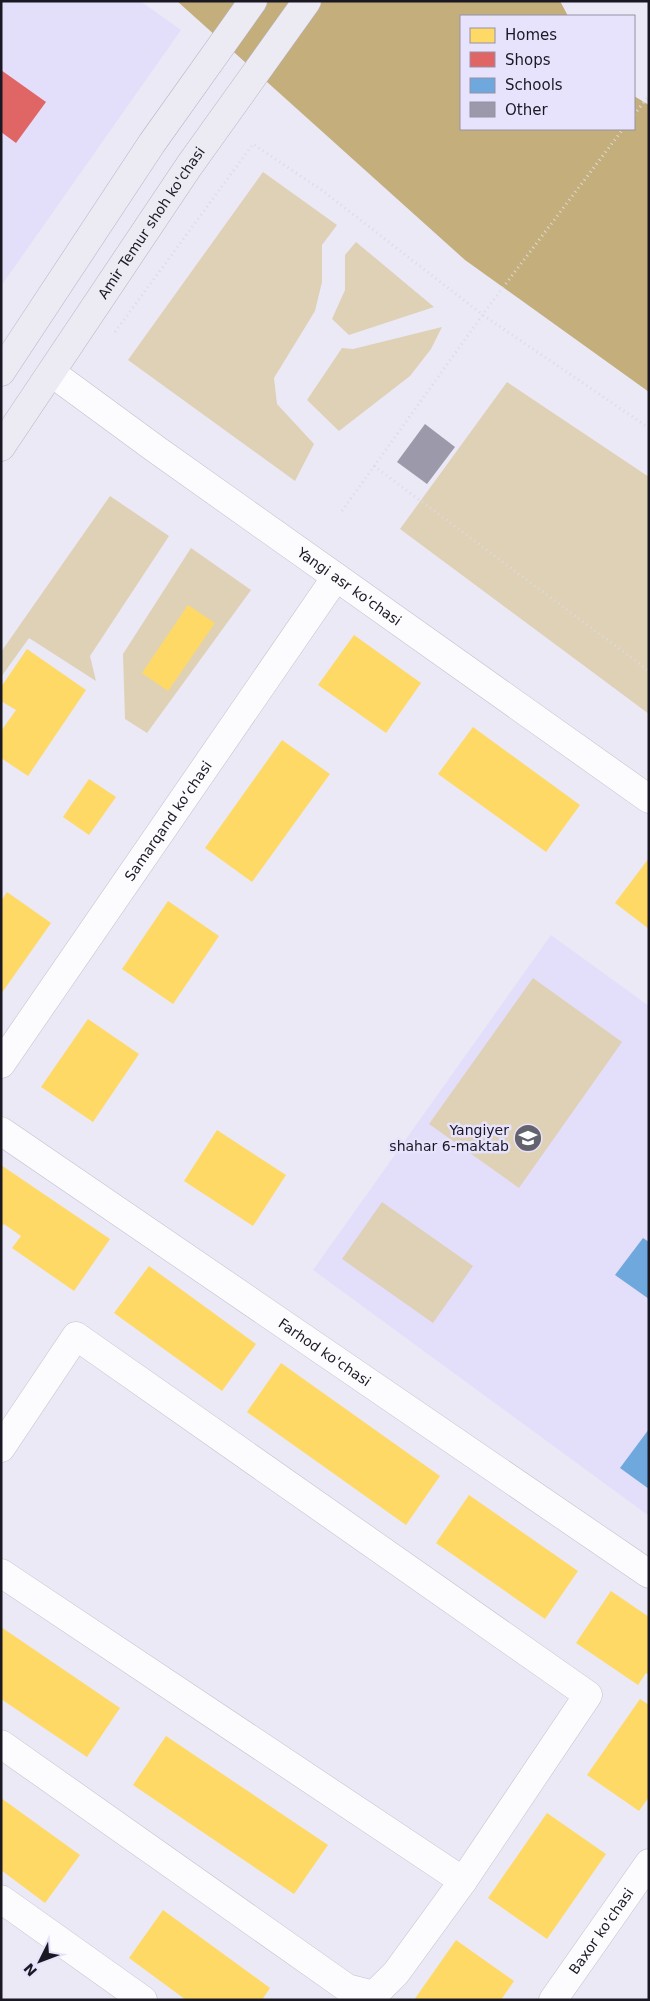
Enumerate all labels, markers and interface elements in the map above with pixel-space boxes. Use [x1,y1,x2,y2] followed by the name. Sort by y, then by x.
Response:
[460,15,635,130] legend
[505,26,557,44] text: Homes
[505,51,551,69] text: Shops
[505,76,563,94] text: Schools
[505,101,548,119] text: Other
[95,144,208,302] street label: Amir Temur shoh ko'chasi
[293,543,404,629] street label: Yangi asr ko'chasi
[121,758,215,884] street label: Samarqand ko‘chasi
[389,1122,509,1154] place label: Yangiyer shahar 6-maktab
[513,1123,543,1153] school or university icon: Yangiyer shahar 6-maktab
[275,1315,374,1389] street label: Farhod ko'chasi
[566,1885,637,1977] street label: Baxor ko'chasi
[15,1936,65,1986] north arrow
[20,1960,40,1979] text: N

